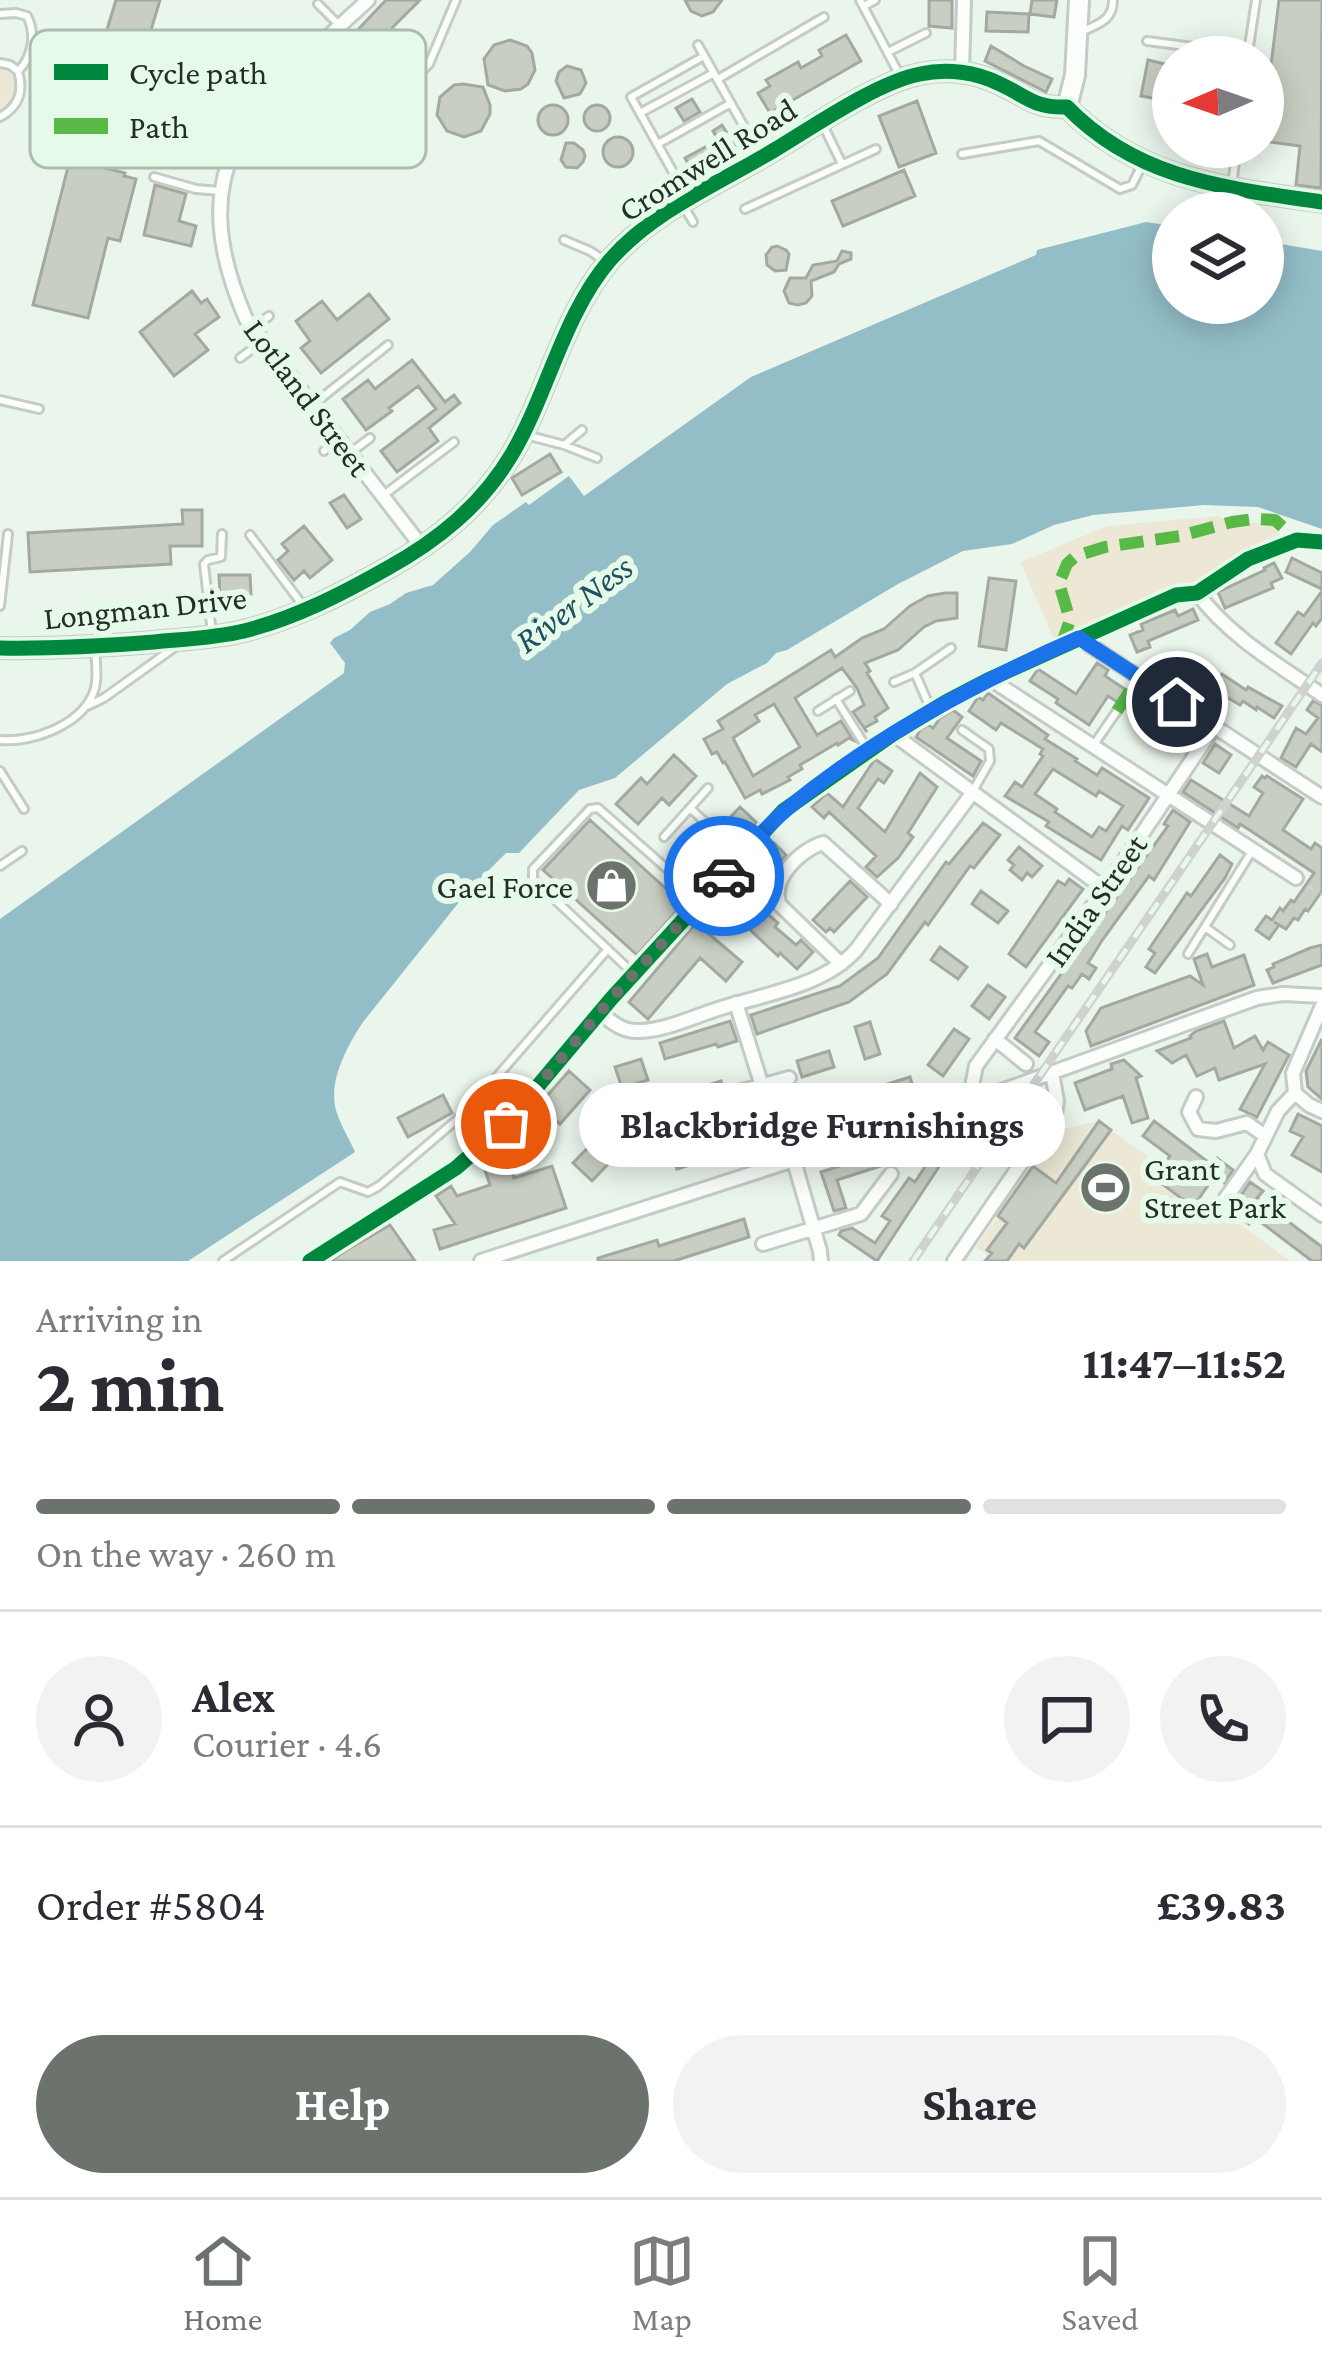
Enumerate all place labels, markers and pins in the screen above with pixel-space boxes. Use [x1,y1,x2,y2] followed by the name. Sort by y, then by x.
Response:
[1126,651,1228,753] pin
[584,858,640,914] shop icon: Gael Force
[437,868,573,905] place label: Gael Force
[455,1073,557,1175] pin
[578,1082,1064,1166] callout: Blackbridge Furnishings
[1144,1150,1286,1225] place label: Grant Street Park
[1077,1159,1133,1215] sports icon: Grant Street Park

